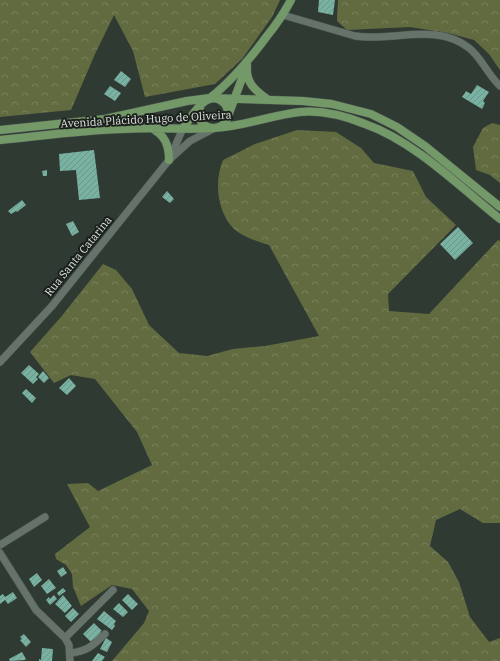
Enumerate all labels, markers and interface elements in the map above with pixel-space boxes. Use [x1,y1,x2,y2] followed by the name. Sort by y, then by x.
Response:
[60,108,232,130] street label: Avenida Plácido Hugo de Oliveira
[41,213,115,299] street label: Rua Santa Catarina

